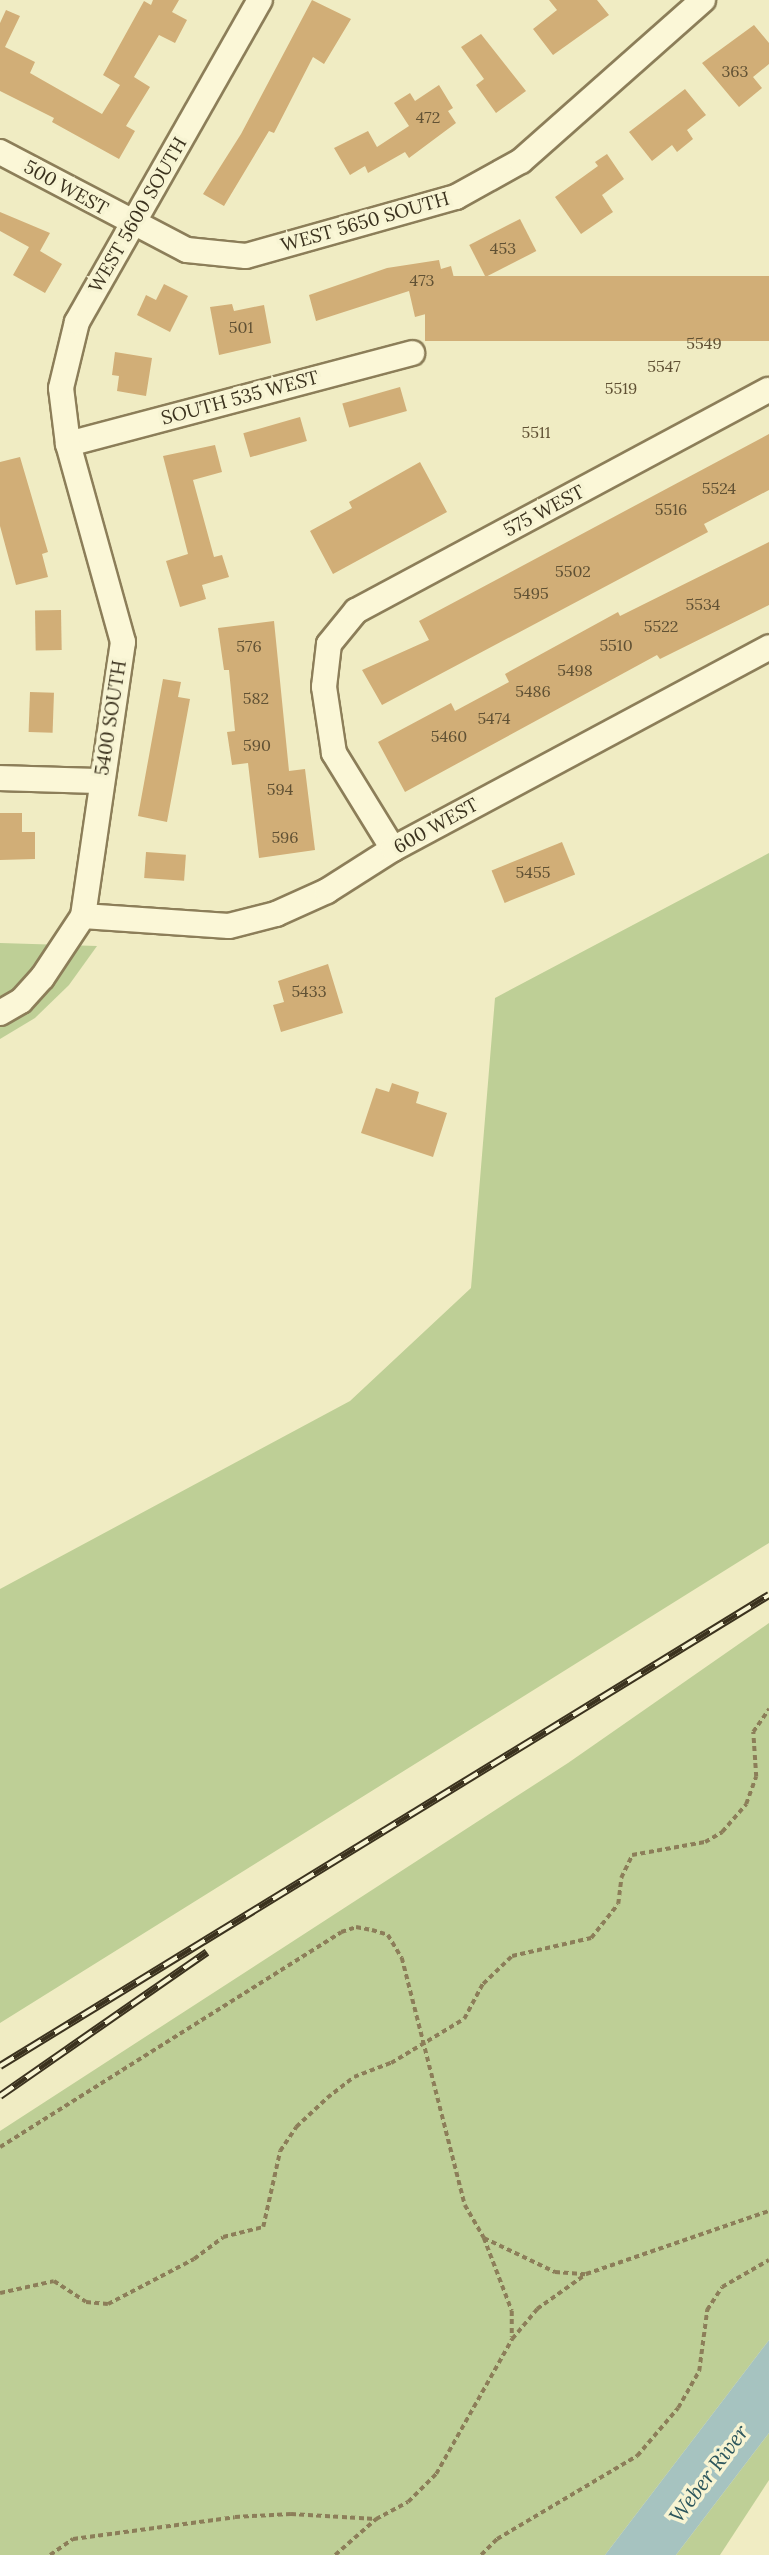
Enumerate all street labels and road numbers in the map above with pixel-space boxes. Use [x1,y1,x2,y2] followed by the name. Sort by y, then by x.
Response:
[84,133,192,297] street label: WEST 5600 SOUTH
[20,156,112,220] street label: 500 WEST
[278,187,452,257] street label: WEST 5650 SOUTH
[159,366,321,430] street label: SOUTH 535 WEST
[500,480,588,542] street label: 575 WEST
[91,659,131,777] street label: 5400 SOUTH
[390,793,482,859] street label: 600 WEST

